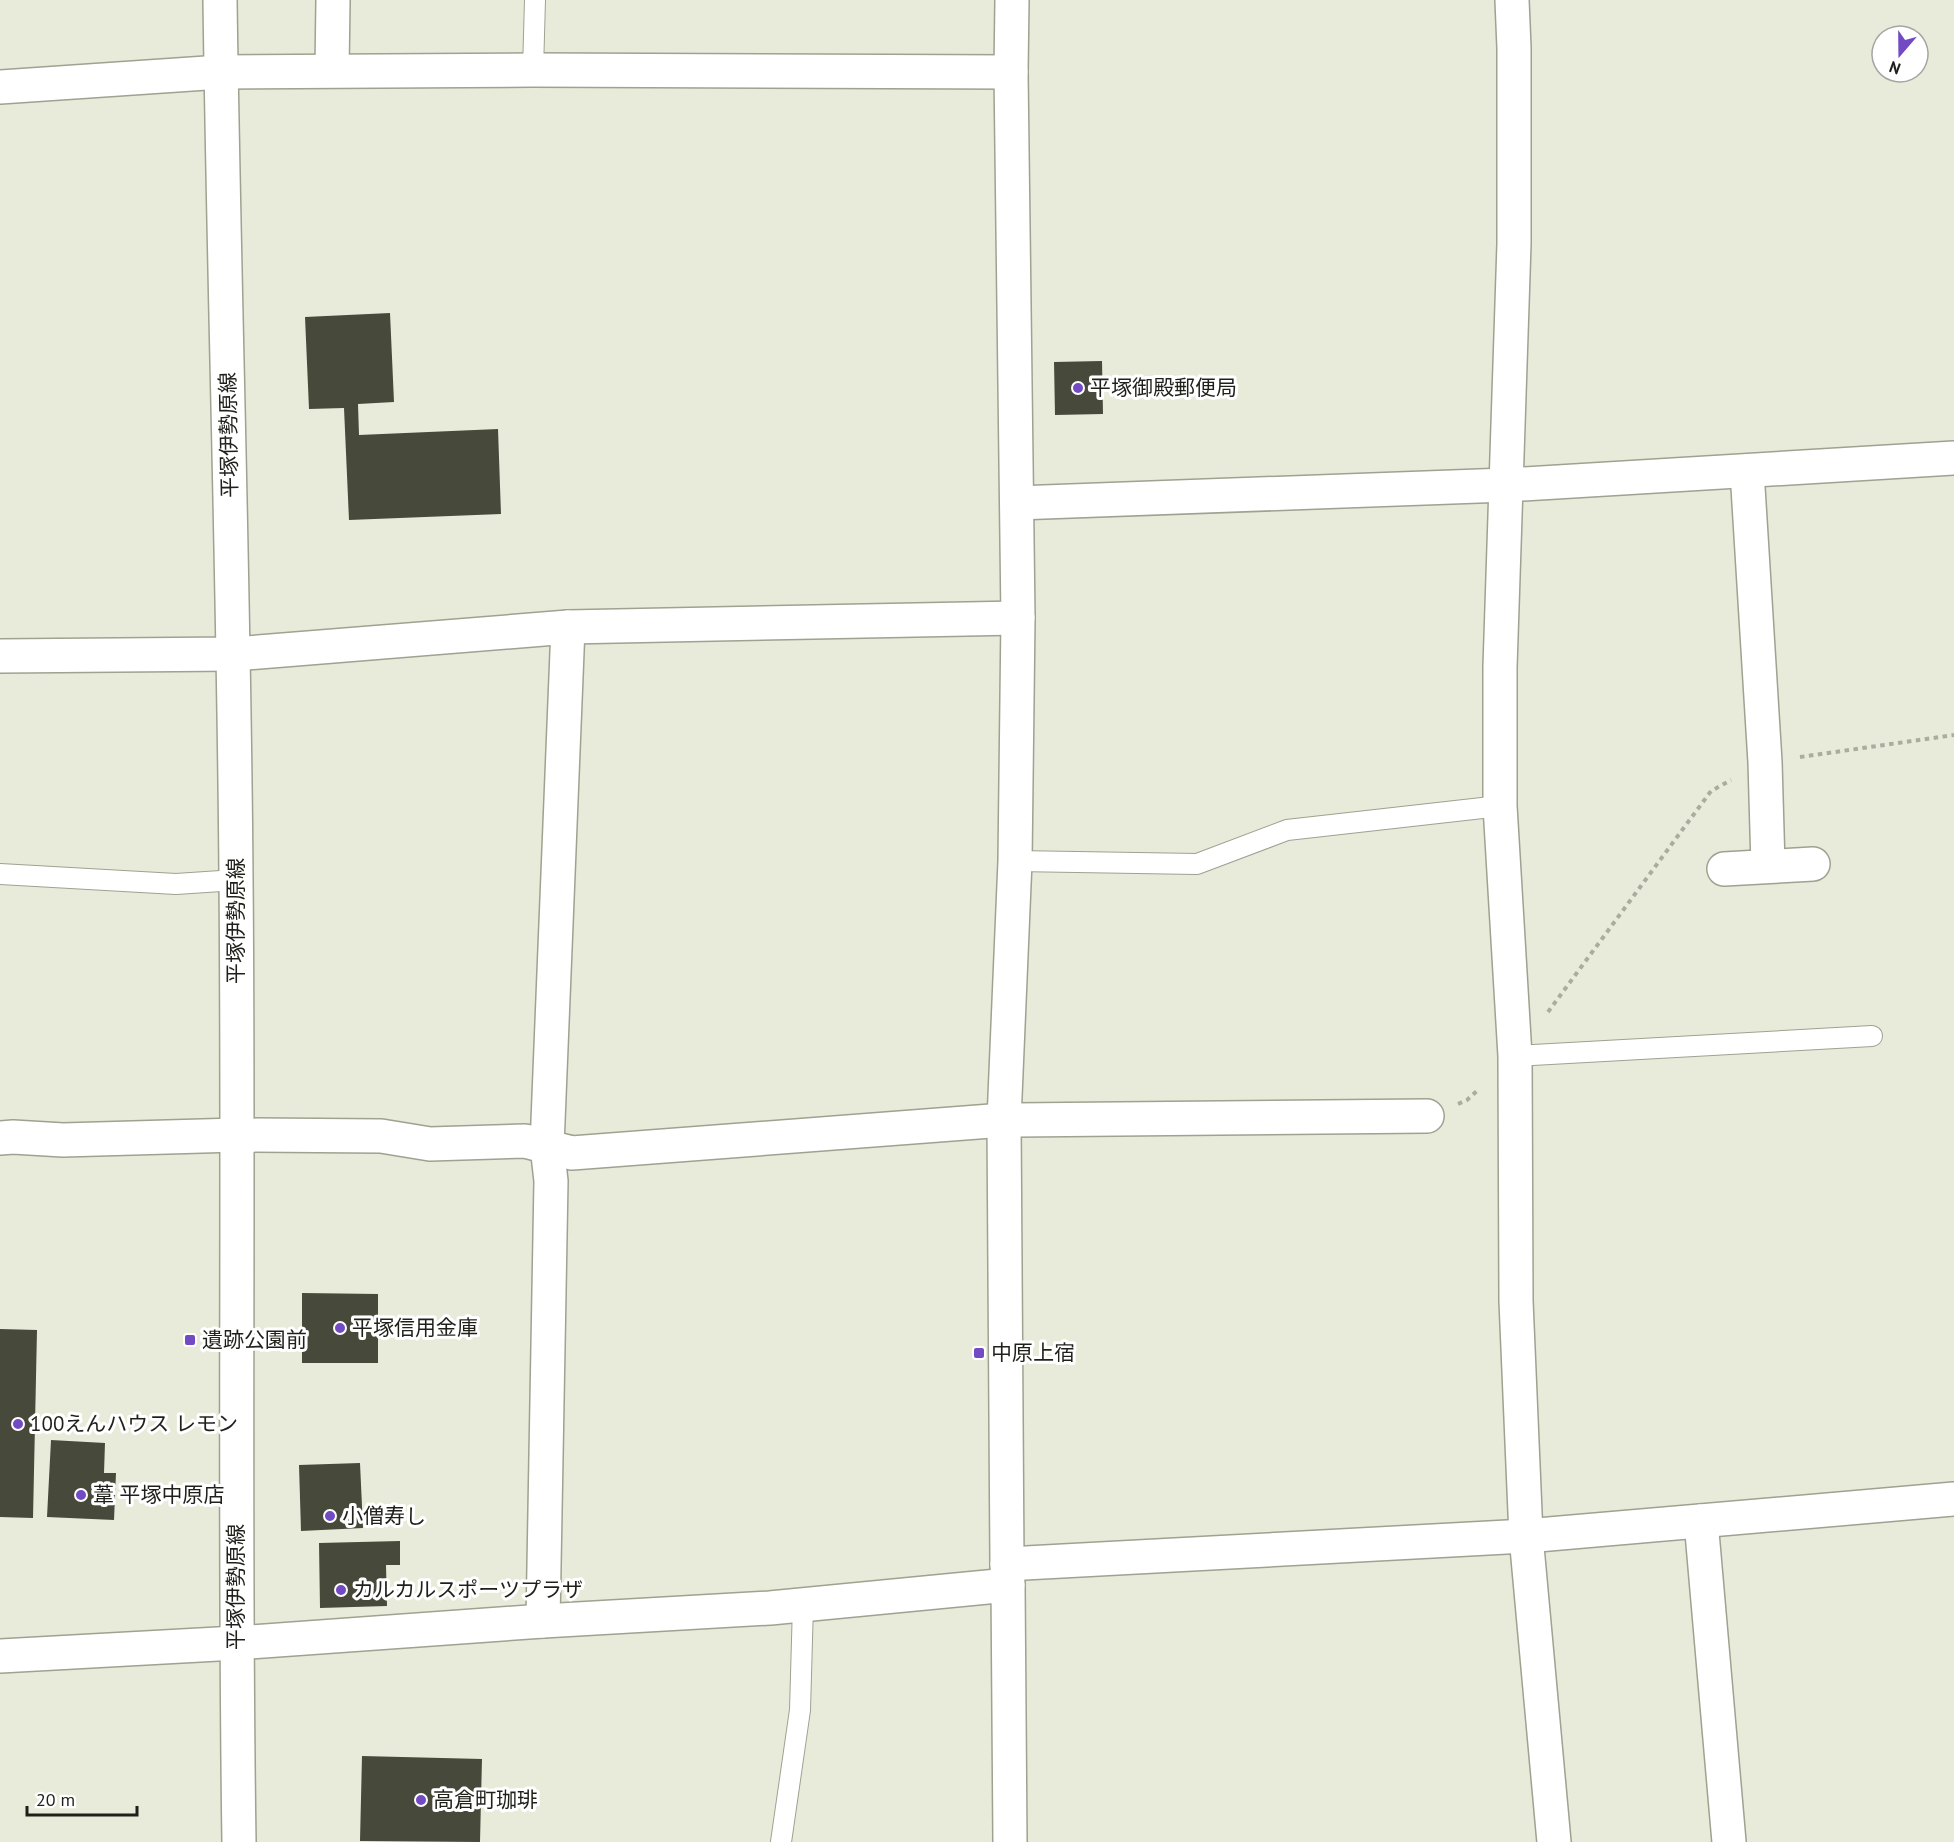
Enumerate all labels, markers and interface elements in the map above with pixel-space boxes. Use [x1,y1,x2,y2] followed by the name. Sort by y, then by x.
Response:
[1870,24,1930,84] north arrow
[1887,57,1903,79] text: N
[214,372,243,498] street label: 平塚伊勢原線
[1090,374,1237,401] place label: 平塚御殿郵便局
[1071,381,1085,395] marker: 平塚御殿郵便局
[222,858,249,984] street label: 平塚伊勢原線
[352,1314,478,1341] place label: 平塚信用金庫
[333,1321,347,1335] marker: 平塚信用金庫
[202,1326,307,1353] place label: 遺跡公園前
[183,1333,197,1347] marker: 遺跡公園前
[991,1339,1075,1366] place label: 中原上宿
[972,1346,986,1360] marker: 中原上宿
[30,1410,238,1437] place label: 100えんハウス レモン
[11,1417,25,1431] marker: 100えんハウス レモン
[93,1481,225,1508] place label: 葦 平塚中原店
[74,1488,88,1502] marker: 葦 平塚中原店
[342,1502,426,1529] place label: 小僧寿し
[323,1509,337,1523] marker: 小僧寿し
[222,1524,249,1650] street label: 平塚伊勢原線
[353,1576,583,1603] place label: カルカルスポーツプラザ
[334,1583,348,1597] marker: カルカルスポーツプラザ
[27,1779,136,1817] scale bar
[433,1786,538,1813] place label: 高倉町珈琲
[36,1788,75,1811] text: 20 m
[414,1793,428,1807] marker: 高倉町珈琲

